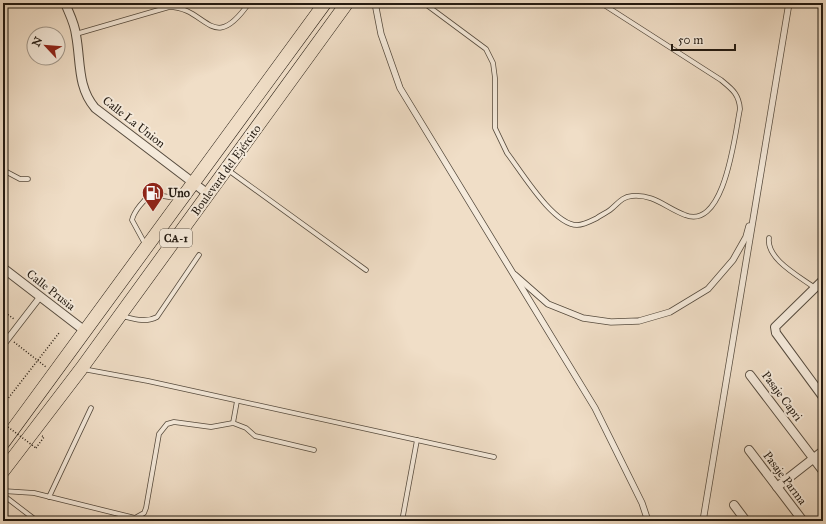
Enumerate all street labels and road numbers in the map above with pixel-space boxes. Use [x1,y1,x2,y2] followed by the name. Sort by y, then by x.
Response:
[100,93,168,151] street label: Calle La Union
[188,122,264,218] street label: Boulevard del Ejército
[160,229,192,247] road number: CA-1
[24,267,79,314] street label: Calle Prusia
[759,368,806,424] street label: Pasaje Capri
[760,449,810,508] street label: Pasaje Parma

